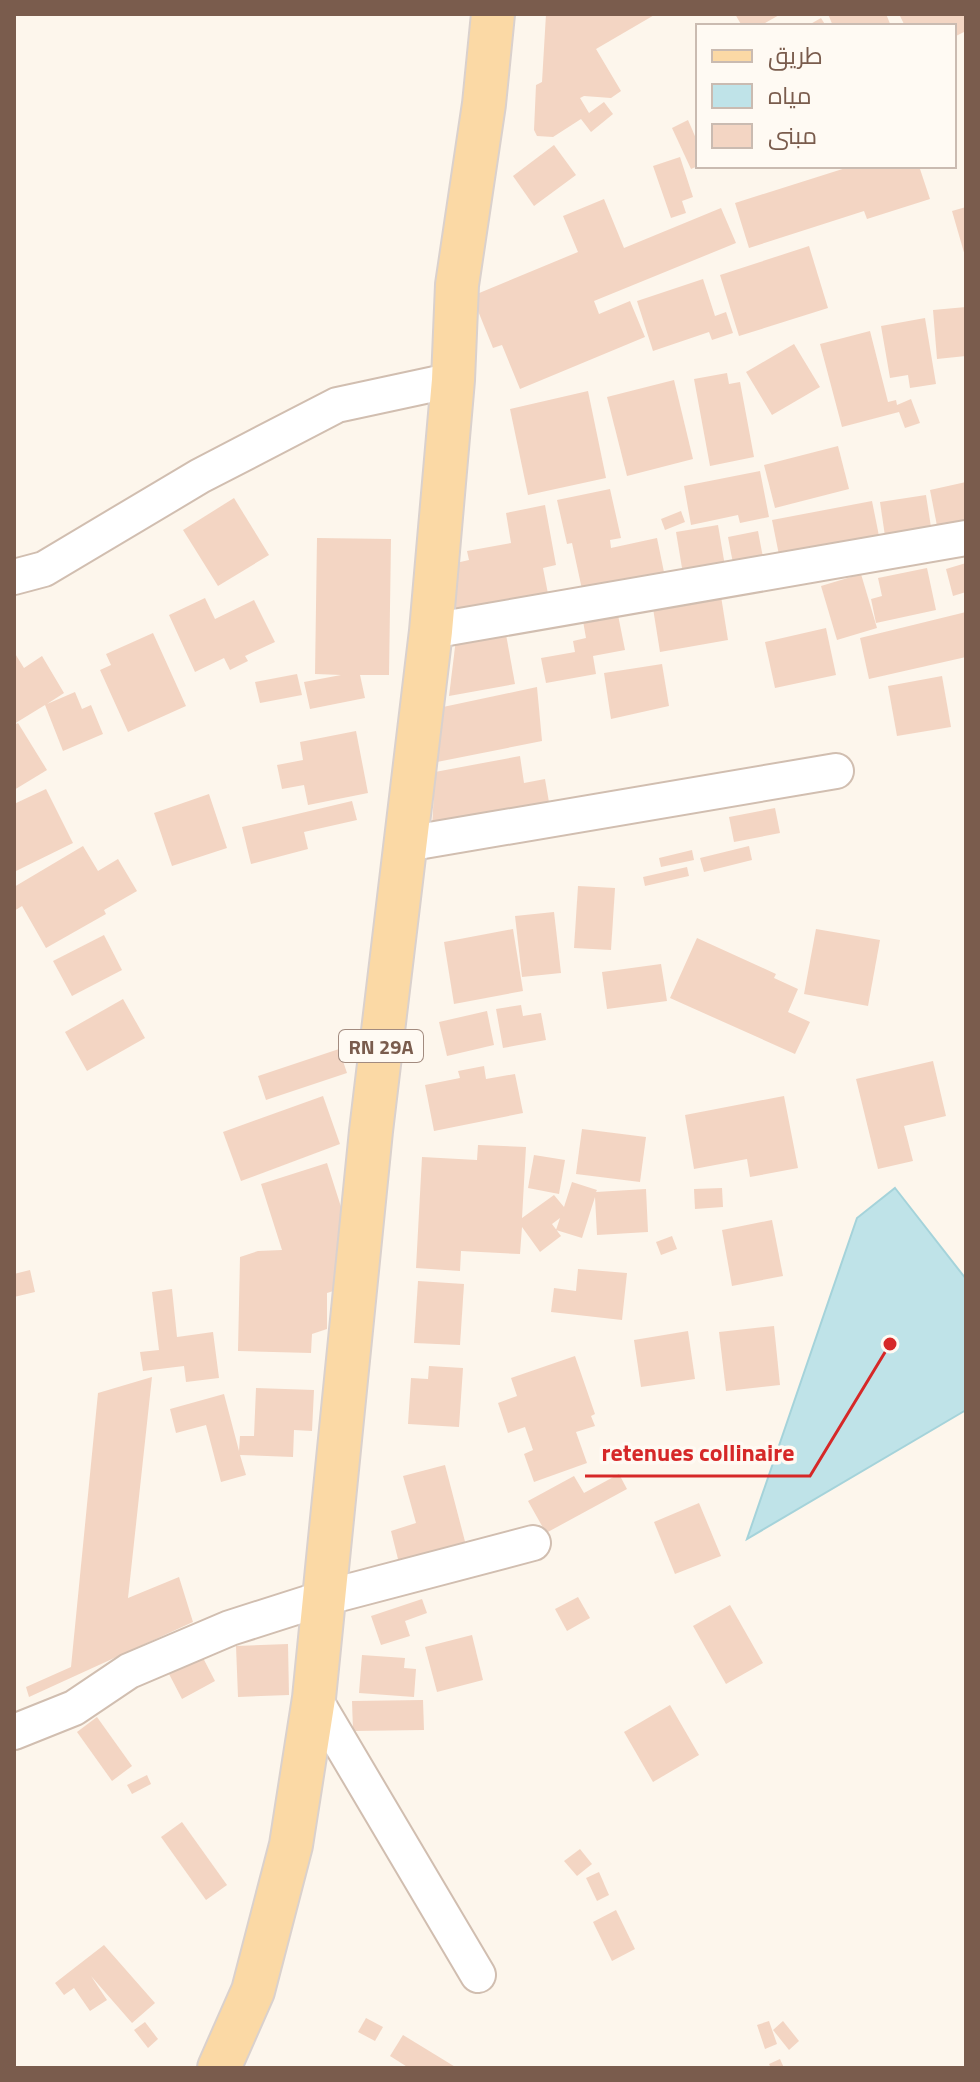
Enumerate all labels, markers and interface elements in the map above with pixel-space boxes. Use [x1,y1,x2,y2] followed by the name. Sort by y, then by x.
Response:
[696,24,956,168] legend
[768,37,823,73] text: طريق
[768,77,812,113] text: مياه
[768,117,817,153] text: مبنى
[339,1030,423,1062] road number: RN 29A
[585,1428,810,1476] callout: retenues collinaire
[602,1434,794,1470] text: retenues collinaire

